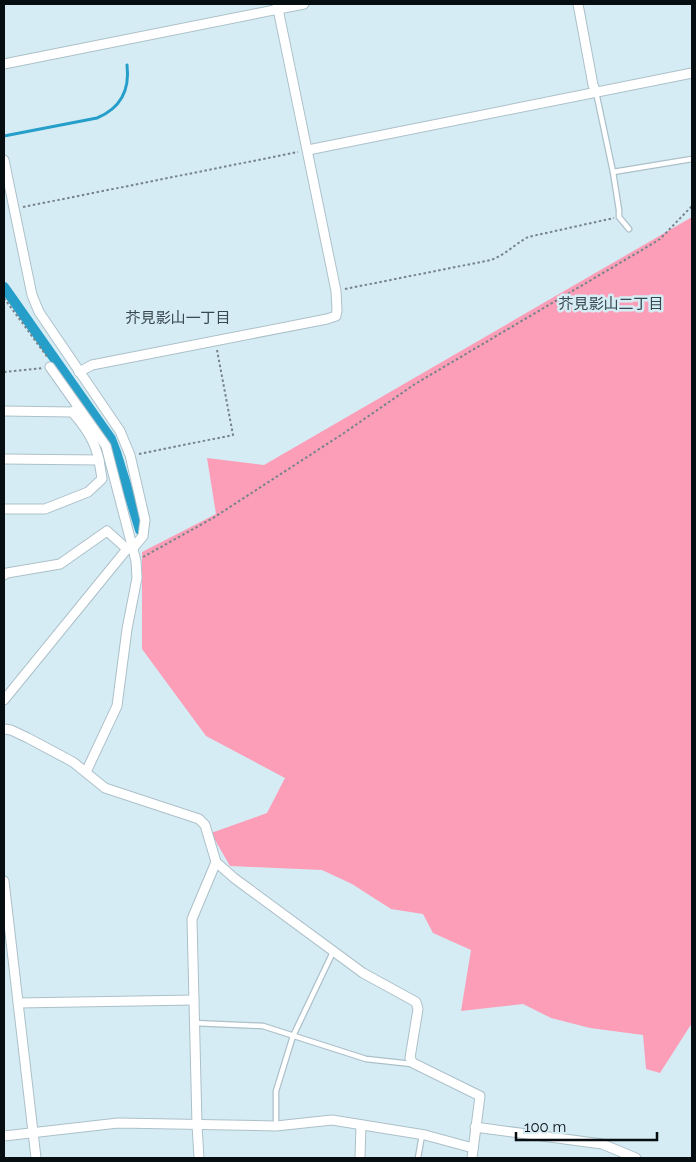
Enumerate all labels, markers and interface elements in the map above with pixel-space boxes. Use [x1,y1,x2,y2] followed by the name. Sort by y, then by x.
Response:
[558,295,664,313] district label: 芥見影山二丁目
[125,309,231,327] district label: 芥見影山一丁目
[516,1110,657,1142] scale bar
[524,1118,566,1136] text: 100 m

